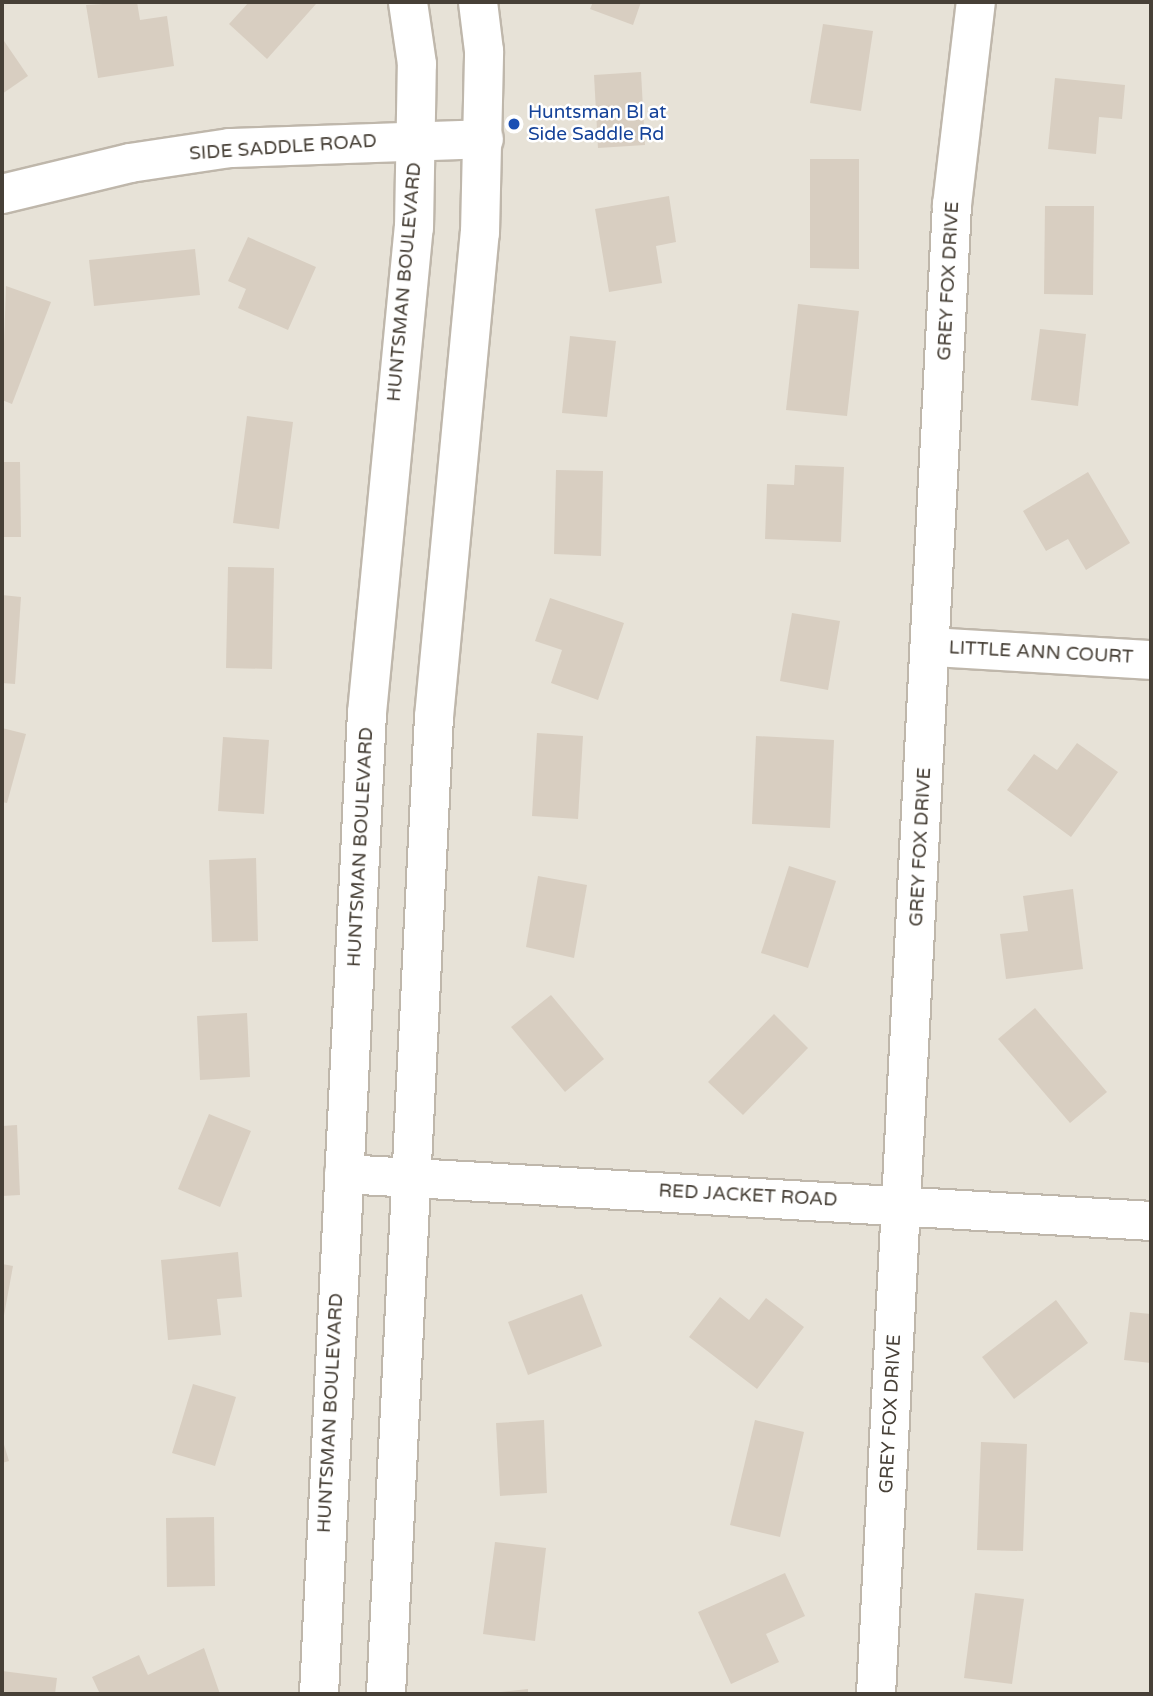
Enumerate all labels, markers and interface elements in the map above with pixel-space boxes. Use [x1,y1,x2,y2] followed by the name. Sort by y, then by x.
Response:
[528,102,666,146] place label: Huntsman Bl at Side Saddle Rd
[506,116,522,132] marker: Huntsman Bl at Side Saddle Rd
[188,130,378,166] street label: SIDE SADDLE ROAD
[383,161,427,403] street label: HUNTSMAN BOULEVARD
[933,201,965,361] street label: GREY FOX DRIVE
[948,637,1134,669] street label: LITTLE ANN COURT
[343,726,379,968] street label: HUNTSMAN BOULEVARD
[905,767,937,927] street label: GREY FOX DRIVE
[658,1180,838,1212] street label: RED JACKET ROAD
[313,1292,349,1534] street label: HUNTSMAN BOULEVARD
[875,1334,907,1494] street label: GREY FOX DRIVE

